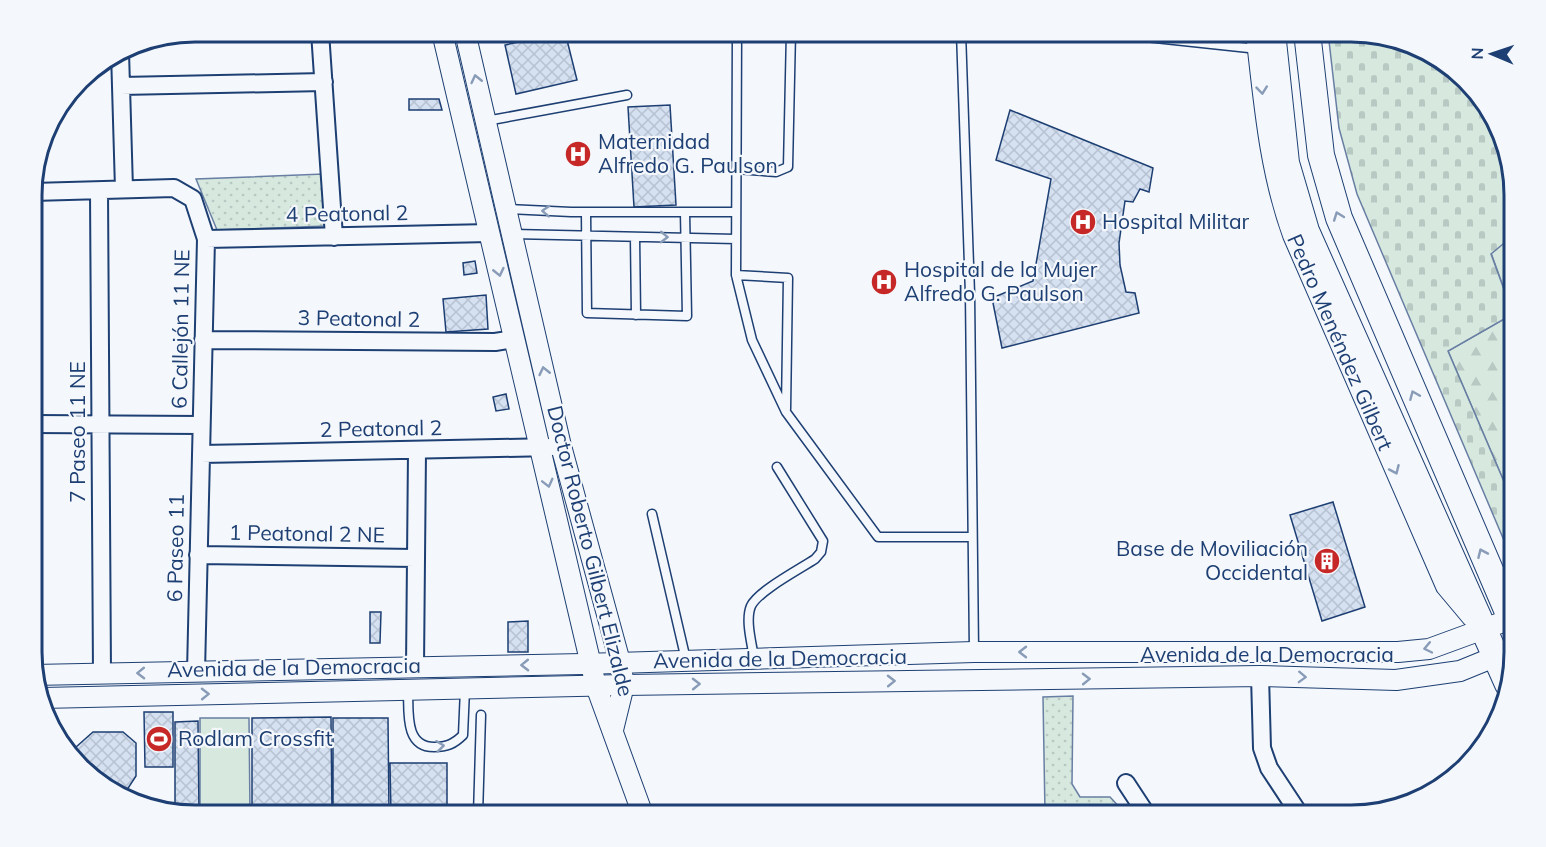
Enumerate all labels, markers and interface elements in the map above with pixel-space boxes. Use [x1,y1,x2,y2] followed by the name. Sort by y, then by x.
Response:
[1462,24,1522,84] north arrow
[1467,47,1487,60] text: N
[470,74,483,84] one-way arrow
[1255,85,1268,94] one-way arrow
[598,128,778,178] place label: Maternidad Alfredo G. Paulson
[563,139,593,169] hospital icon: Maternidad Alfredo G. Paulson
[285,199,408,227] street label: 4 Peatonal 2
[542,205,551,218] one-way arrow
[1068,207,1098,237] hospital icon: Hospital Militar
[1102,208,1249,234] place label: Hospital Militar
[1333,211,1346,222] one-way arrow
[1282,230,1399,454] street label: Pedro Menéndez Gilbert
[660,231,669,244] one-way arrow
[166,249,194,409] street label: 6 Callejón 11 NE
[904,256,1098,306] place label: Hospital de la Mujer Alfredo G. Paulson
[491,267,504,277] one-way arrow
[869,267,899,297] hospital icon: Hospital de la Mujer Alfredo G. Paulson
[298,304,421,332] street label: 3 Peatonal 2
[64,361,90,503] street label: 7 Paseo 11 NE
[539,366,552,376] one-way arrow
[1409,391,1421,402] one-way arrow
[542,403,640,699] street label: Doctor Roberto Gilbert Elizalde
[319,414,442,442] street label: 2 Peatonal 2
[1388,463,1400,474] one-way arrow
[541,477,554,487] one-way arrow
[161,494,189,602] street label: 6 Paseo 11
[229,519,385,547] street label: 1 Peatonal 2 NE
[1116,535,1308,585] place label: Base de Moviliación Occidental
[1312,546,1342,576] building icon: Base de Moviliación Occidental
[1478,548,1490,559] one-way arrow
[1140,641,1394,667] street label: Avenida de la Democracia
[1423,641,1433,654] one-way arrow
[653,643,907,673] street label: Avenida de la Democracia
[1019,646,1028,658] one-way arrow
[167,652,421,682] street label: Avenida de la Democracia
[520,659,529,671] one-way arrow
[136,666,145,679] one-way arrow
[1297,671,1306,684] one-way arrow
[1081,672,1090,685] one-way arrow
[886,675,895,688] one-way arrow
[691,678,700,690] one-way arrow
[201,688,210,700] one-way arrow
[144,724,174,754] sports icon: Rodlam Crossfit
[178,725,332,751] place label: Rodlam Crossfit
[435,740,445,753] one-way arrow

